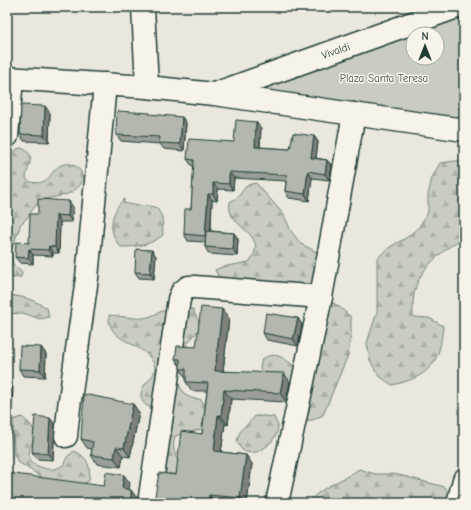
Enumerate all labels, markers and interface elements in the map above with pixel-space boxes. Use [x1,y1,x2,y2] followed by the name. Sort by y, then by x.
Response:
[405,26,445,66] north arrow
[421,30,429,43] text: N
[320,40,352,62] street label: Vivaldi
[340,72,428,85] park label: Plaza Santa Teresa

